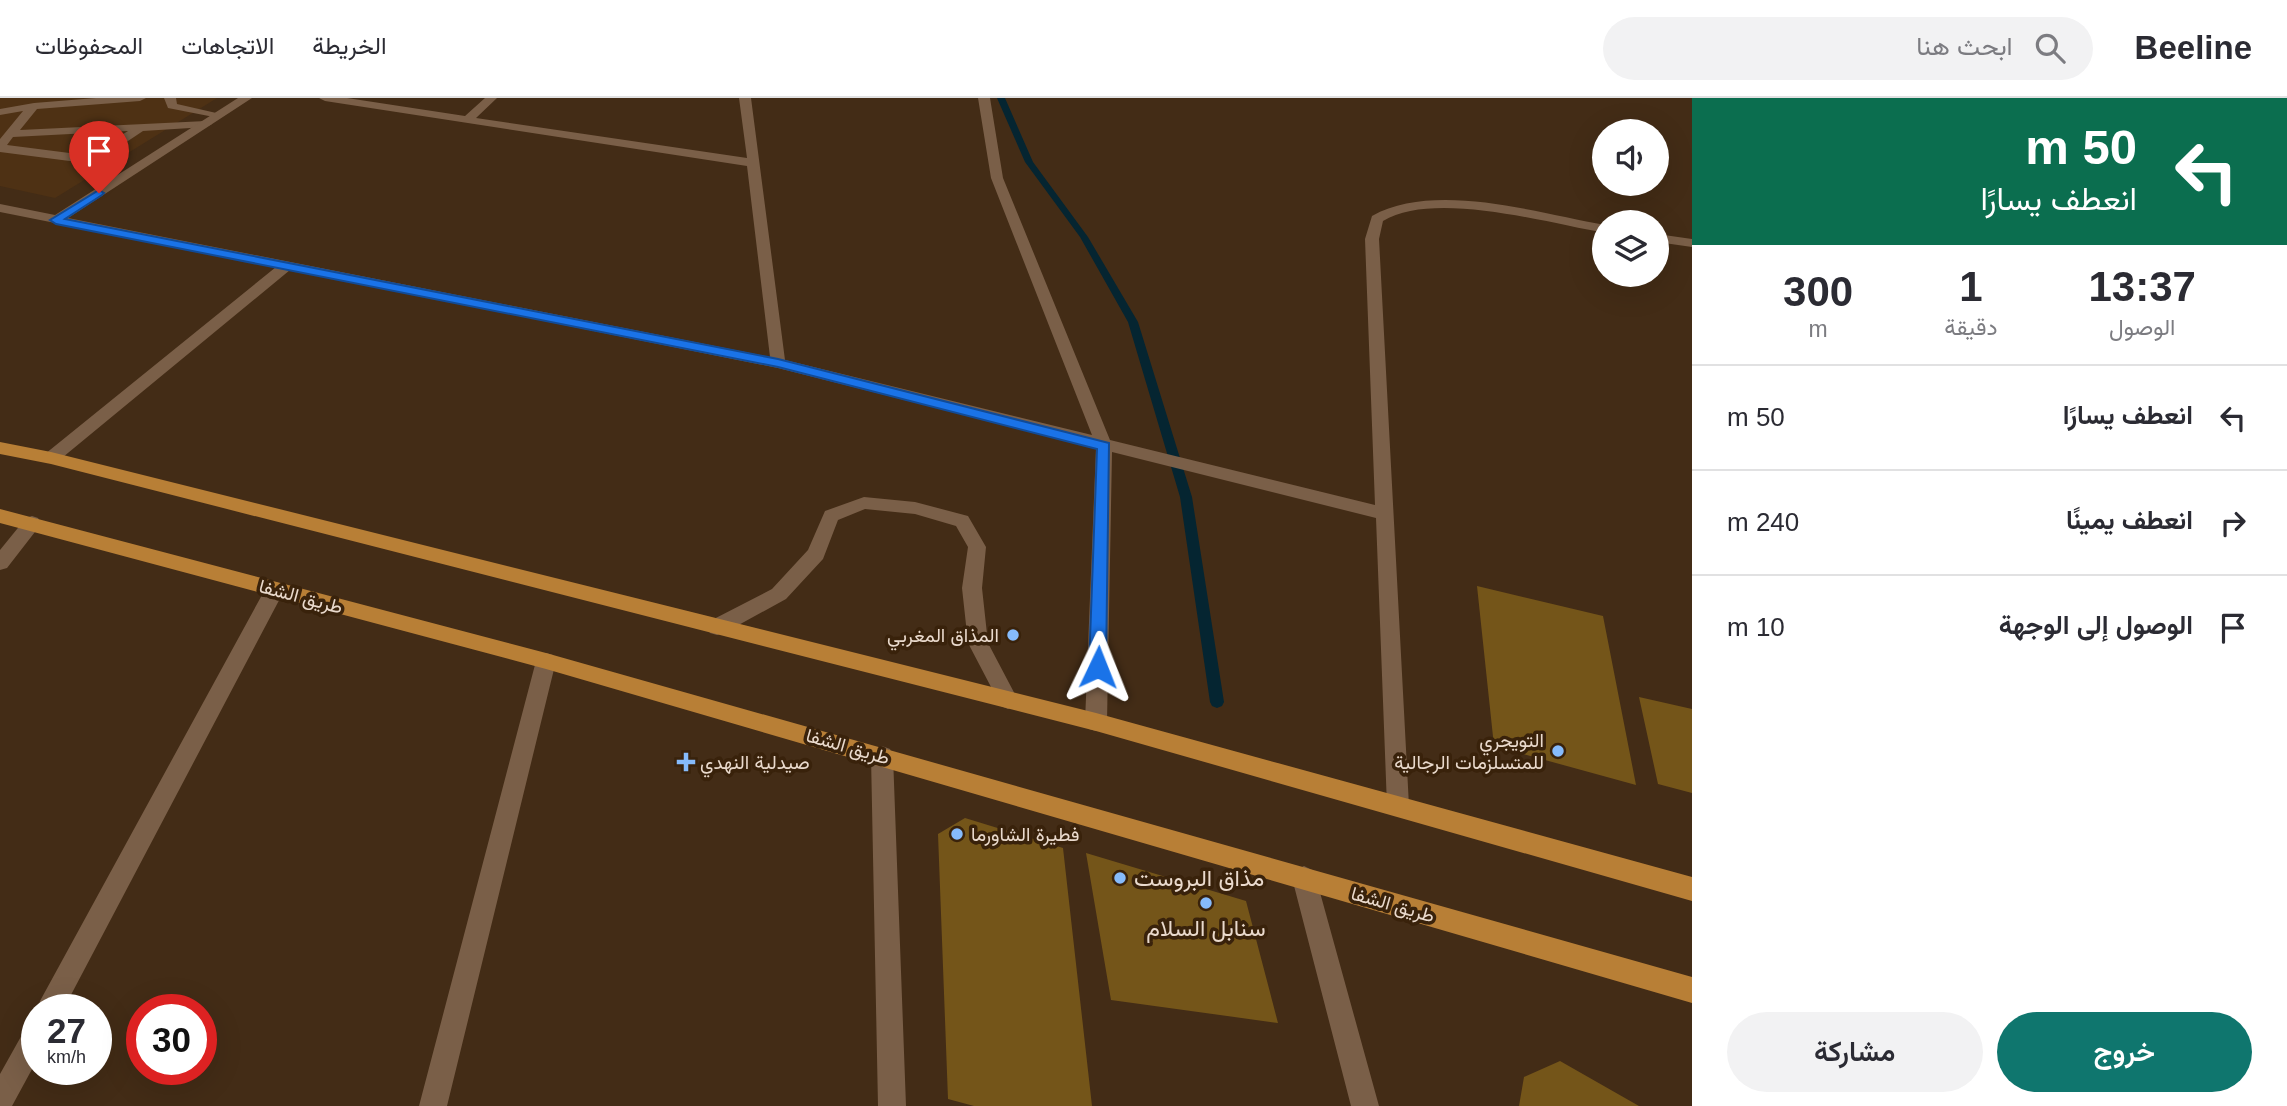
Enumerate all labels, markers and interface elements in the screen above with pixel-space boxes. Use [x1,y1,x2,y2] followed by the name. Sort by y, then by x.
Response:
[1603,17,2093,80] search box
[2031,29,2069,67] icon: search
[2135,29,2252,66] text: Beeline
[1916,31,2013,61] text: ابحث هنا
[35,32,143,59] text: المحفوظات
[181,32,274,59] text: الاتجاهات
[312,32,387,59] text: الخريطة
[1592,119,1669,287] map controls
[1592,119,1669,196] button: sound
[2025,120,2137,174] text: 50 m
[69,121,129,193] pin
[2161,126,2252,217] icon: left
[80,132,118,170] icon: arrive
[1980,181,2137,217] text: انعطف يسارًا
[1592,210,1669,287] button: layers
[1959,263,1983,310] text: 1
[2089,263,2196,310] text: 13:37
[1783,268,1853,315] text: 300
[1944,314,1997,340] text: دقيقة
[2109,314,2175,340] text: الوصول
[1809,316,1828,342] text: m
[2214,399,2252,437] icon: left
[2063,400,2193,430] text: انعطف يسارًا
[1727,402,1785,432] text: 50 m
[2214,504,2252,542] icon: right
[2066,505,2193,535] text: انعطف يمينًا
[1727,507,1799,537] text: 240 m
[256,575,345,619] street label: طريق الشفا
[2214,609,2252,647] icon: arrive
[1999,610,2193,640] text: الوصول إلى الوجهة
[1727,612,1785,642] text: 10 m
[887,625,999,651] place label: المذاق المغربي
[1005,627,1021,643] marker: المذاق المغربي
[1061,630,1135,704] position arrow
[803,725,892,769] street label: طريق الشفا
[1394,730,1544,774] place label: التويجري للمتسلزمات الرجالية
[1550,743,1566,759] marker: التويجري للمتسلزمات الرجالية
[700,752,810,778] place label: صيدلية النهدي
[678,754,694,770] marker: صيدلية النهدي
[971,824,1080,846] place label: فطيرة الشاورما
[949,826,965,842] marker: فطيرة الشاورما
[1134,865,1264,893] place label: مذاق البروست
[1112,870,1128,886] marker: مذاق البروست
[1348,883,1437,927] street label: طريق الشفا
[1198,895,1214,911] marker: سنابل السلام
[1146,915,1266,943] place label: سنابل السلام
[126,994,217,1085] speed limit sign: 30
[47,1011,86,1050] text: 27
[1727,1012,1983,1092] button: مشاركة
[1997,1012,2252,1092] button: خروج
[47,1047,86,1067] text: km/h

